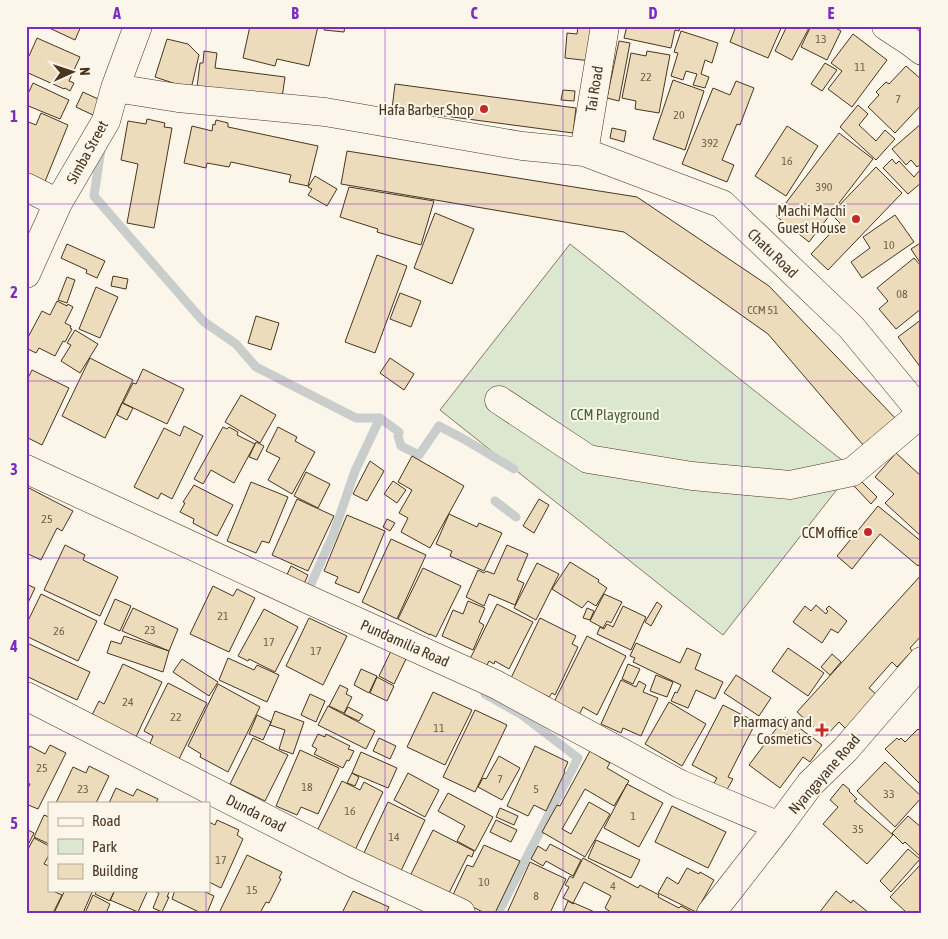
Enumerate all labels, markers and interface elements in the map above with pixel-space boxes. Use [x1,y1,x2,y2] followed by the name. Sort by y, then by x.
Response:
[112,4,121,22] text: A
[291,4,299,22] text: B
[470,4,478,22] text: C
[649,4,658,22] text: D
[828,4,835,22] text: E
[815,32,827,46] house number: 13
[48,48,98,98] north arrow
[854,60,866,74] house number: 11
[582,65,606,113] street label: Tai Road
[77,67,93,76] text: N
[640,70,652,84] house number: 22
[895,92,901,106] house number: 7
[378,101,474,118] place label: Hafa Barber Shop
[478,103,490,115] marker: Hafa Barber Shop
[10,107,18,125] text: 1
[673,108,685,122] house number: 20
[63,117,111,187] street label: Simba Street
[702,136,718,150] house number: 392
[781,154,793,168] house number: 16
[816,180,833,194] house number: 390
[777,202,846,236] place label: Machi Machi Guest House
[850,213,862,225] marker: Machi Machi Guest House
[744,225,802,281] street label: Chatu Road
[883,238,895,252] house number: 10
[10,283,18,301] text: 2
[896,287,908,301] house number: 08
[747,303,779,317] house number: CCM 51
[570,406,660,423] park label: CCM Playground
[10,460,18,478] text: 3
[41,512,53,526] house number: 25
[802,524,858,541] place label: CCM office
[862,526,874,538] marker: CCM office
[217,609,229,623] house number: 21
[358,616,452,670] street label: Pundamilia Road
[144,623,156,637] house number: 23
[53,624,65,638] house number: 26
[263,635,275,649] house number: 17
[9,637,18,655] text: 4
[310,644,322,658] house number: 17
[122,695,134,709] house number: 24
[170,710,182,724] house number: 22
[733,713,812,747] place label: Pharmacy and Cosmetics
[433,721,445,735] house number: 11
[816,724,828,736] marker: Pharmacy and Cosmetics
[785,731,863,817] street label: Nyangayane Road
[36,761,48,775] house number: 25
[497,772,503,786] house number: 7
[301,780,313,794] house number: 18
[77,782,89,796] house number: 23
[533,782,539,796] house number: 5
[883,787,895,801] house number: 33
[223,791,289,835] street label: Dunda road
[48,802,210,892] legend
[344,804,356,818] house number: 16
[630,809,636,823] house number: 1
[92,812,121,829] text: Road
[10,814,18,832] text: 5
[852,822,864,836] house number: 35
[388,830,400,844] house number: 14
[92,838,117,855] text: Park
[215,853,227,867] house number: 17
[92,862,138,879] text: Building
[478,875,490,889] house number: 10
[610,879,616,893] house number: 4
[246,883,258,897] house number: 15
[533,889,539,903] house number: 8

